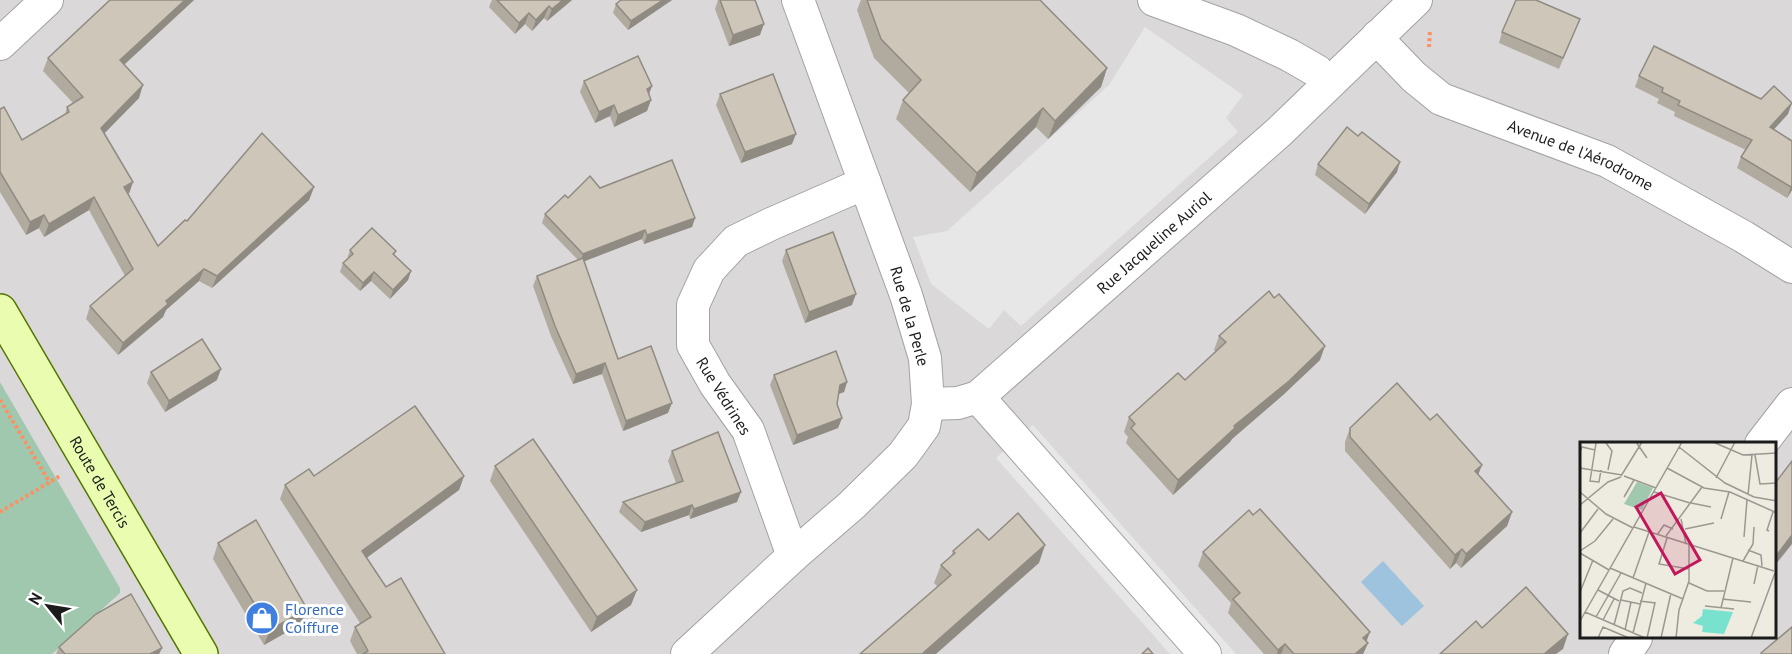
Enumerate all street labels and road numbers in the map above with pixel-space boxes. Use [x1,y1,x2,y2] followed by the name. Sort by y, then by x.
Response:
[1505,115,1657,195] street label: Avenue de l'Aérodrome
[1092,186,1215,298] street label: Rue Jacqueline Auriol
[886,264,934,368] street label: Rue de la Perle
[692,353,756,439] street label: Rue Védrines
[65,432,135,531] street label: Route de Tercis

